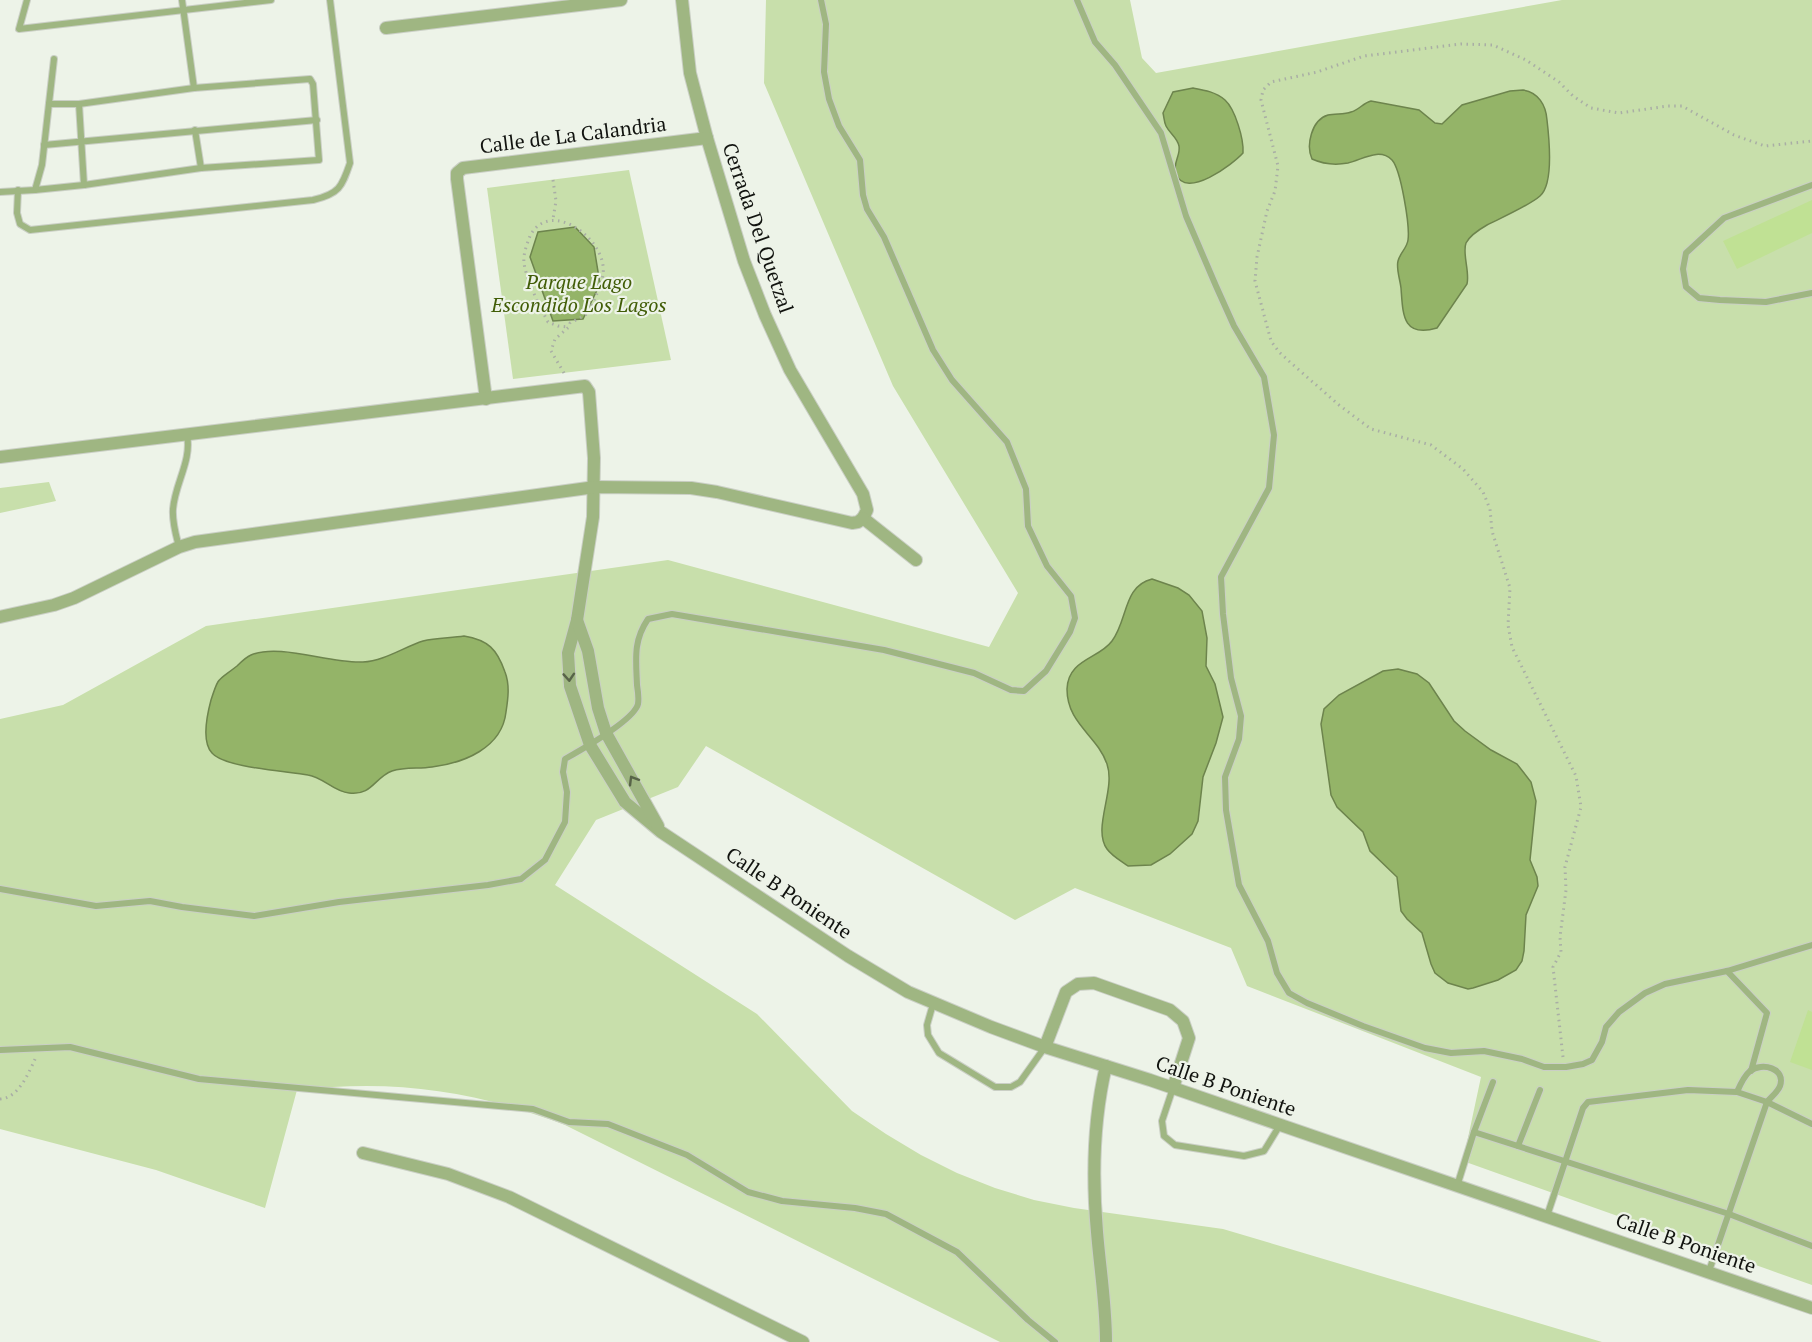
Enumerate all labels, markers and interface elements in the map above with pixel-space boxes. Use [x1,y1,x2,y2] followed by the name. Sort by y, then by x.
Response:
[478,110,668,159] street label: Calle de La Calandria
[717,139,800,317] street label: Cerrada Del Quetzal
[490,268,667,318] park label: Parque Lago Escondido Los Lagos
[562,672,575,681] one-way arrow
[629,776,641,786] one-way arrow
[721,840,858,945] street label: Calle B Poniente
[1152,1049,1300,1122] street label: Calle B Poniente
[1612,1206,1760,1279] street label: Calle B Poniente

